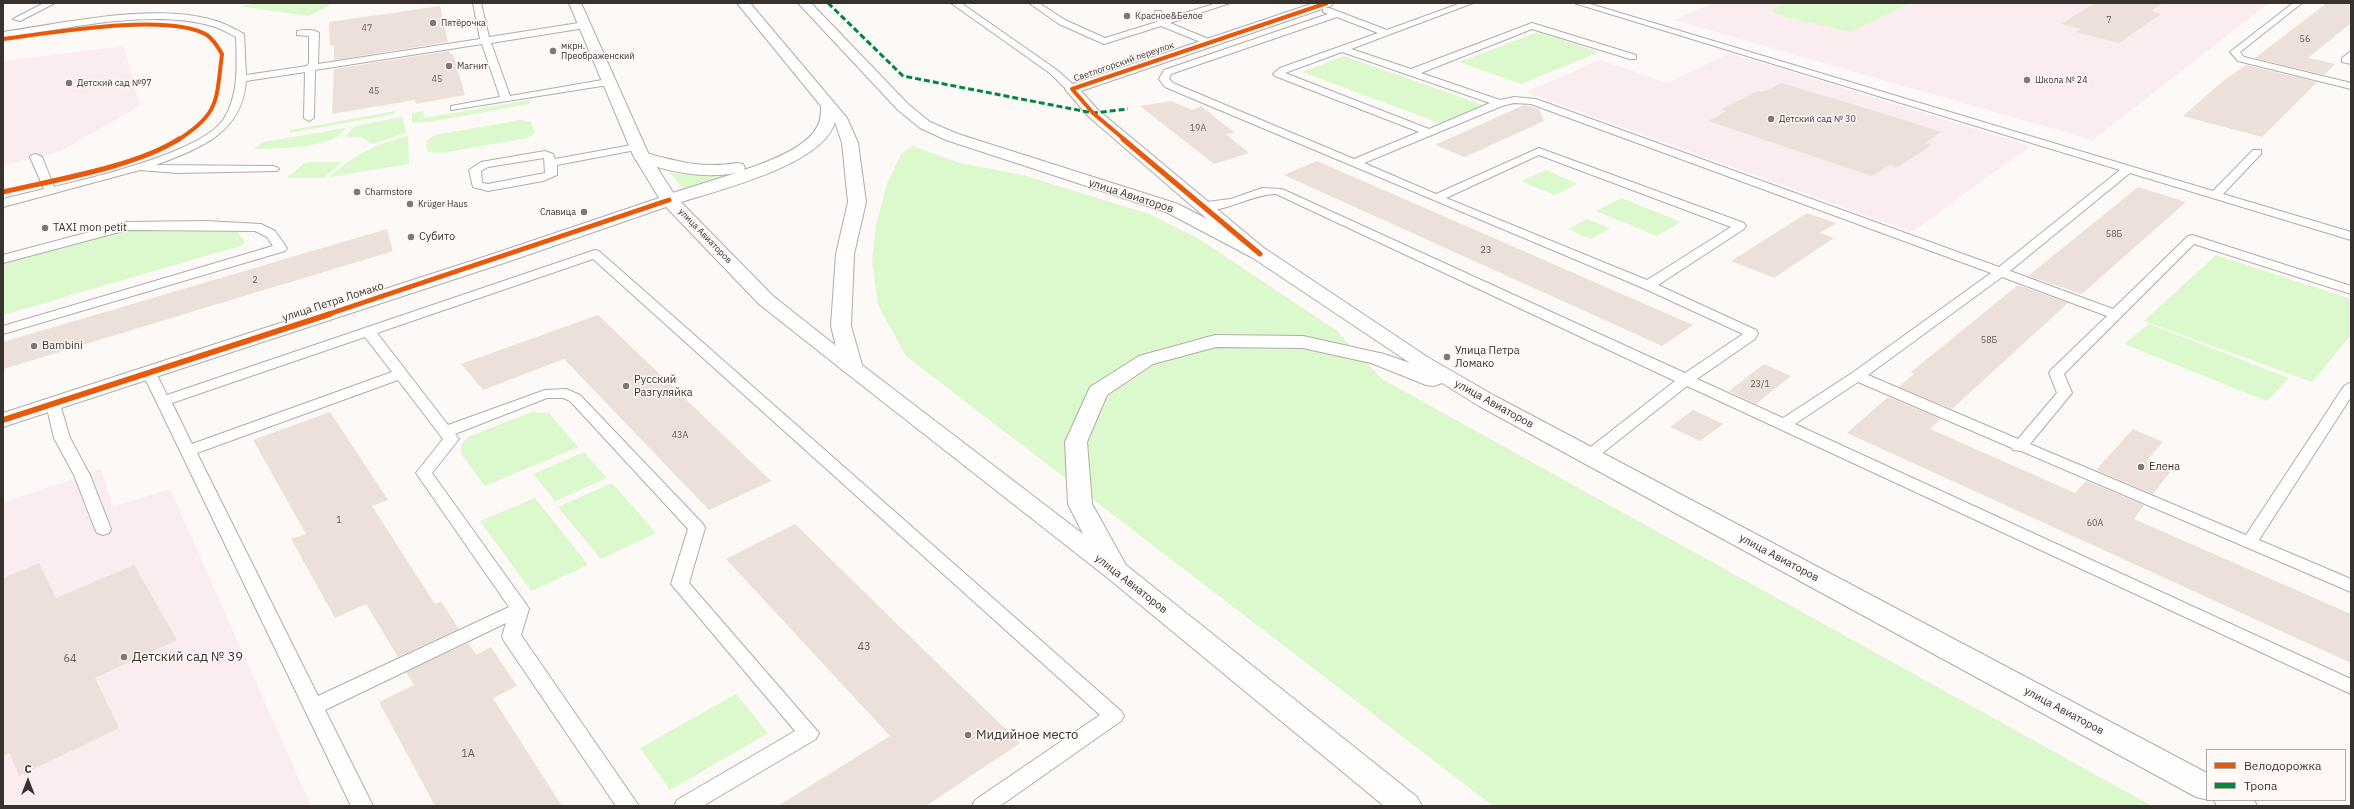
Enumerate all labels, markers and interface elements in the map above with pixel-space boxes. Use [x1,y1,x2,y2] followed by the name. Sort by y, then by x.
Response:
[1122,11,1132,21] marker: Красное&Белое
[1135,11,1203,21] place label: Красное&Белое
[2106,15,2112,25] house number: 7
[428,18,438,28] marker: Пятёрочка
[441,18,486,28] place label: Пятёрочка
[362,23,372,33] house number: 47
[2300,34,2310,44] house number: 56
[1072,40,1176,84] street label: Светлогорский переулок
[561,41,635,62] place label: мкрн. Преображенский
[548,46,558,56] marker: мкрн. Преображенский
[444,61,454,71] marker: Магнит
[457,61,488,71] place label: Магнит
[432,74,442,84] house number: 45
[2022,75,2032,85] marker: Школа № 24
[2035,75,2088,85] place label: Школа № 24
[64,78,74,88] marker: Детский сад №97
[77,78,152,88] place label: Детский сад №97
[369,86,379,96] house number: 45
[1766,114,1776,124] marker: Детский сад № 30
[1779,114,1856,124] place label: Детский сад № 30
[1190,123,1206,133] house number: 19А
[1087,176,1175,216] street label: улица Авиаторов
[352,187,362,197] marker: Charmstore
[365,187,412,197] place label: Charmstore
[405,199,415,209] marker: Krüger Haus
[418,199,468,209] place label: Krüger Haus
[676,206,734,266] street label: улица Авиаторов
[540,207,576,217] place label: Славица
[579,207,589,217] marker: Славица
[53,221,127,235] place label: TAXI mon petit
[40,223,50,233] marker: TAXI mon petit
[2106,229,2122,239] house number: 58Б
[419,230,455,244] place label: Субито
[406,232,416,242] marker: Субито
[1481,245,1491,255] house number: 23
[252,275,258,285] house number: 2
[281,279,385,325] street label: улица Петра Ломако
[1981,335,1997,345] house number: 58Б
[42,339,83,353] place label: Bambini
[29,341,39,351] marker: Bambini
[1455,344,1520,370] place label: Улица Петра Ломако
[1442,352,1452,362] marker: Улица Петра Ломако
[634,373,693,399] place label: Русский Разгуляйка
[1452,377,1536,431] street label: улица Авиаторов
[1750,379,1770,389] house number: 23/1
[621,381,631,391] marker: Русский Разгуляйка
[672,430,688,440] house number: 43А
[2149,460,2180,474] place label: Елена
[2136,462,2146,472] marker: Елена
[336,515,342,525] house number: 1
[2087,518,2103,528] house number: 60А
[1737,531,1821,585] street label: улица Авиаторов
[1092,552,1170,616] street label: улица Авиаторов
[857,640,871,654] house number: 43
[132,649,243,665] place label: Детский сад № 39
[63,652,77,666] house number: 64
[119,652,129,662] marker: Детский сад № 39
[2022,684,2106,738] street label: улица Авиаторов
[976,727,1078,743] place label: Мидийное место
[963,730,973,740] marker: Мидийное место
[461,747,475,761] house number: 1А
[2206,749,2346,801] legend
[2244,758,2321,773] text: Велодорожка
[8,761,48,801] north arrow
[24,762,32,776] text: С
[2244,778,2277,793] text: Тропа

